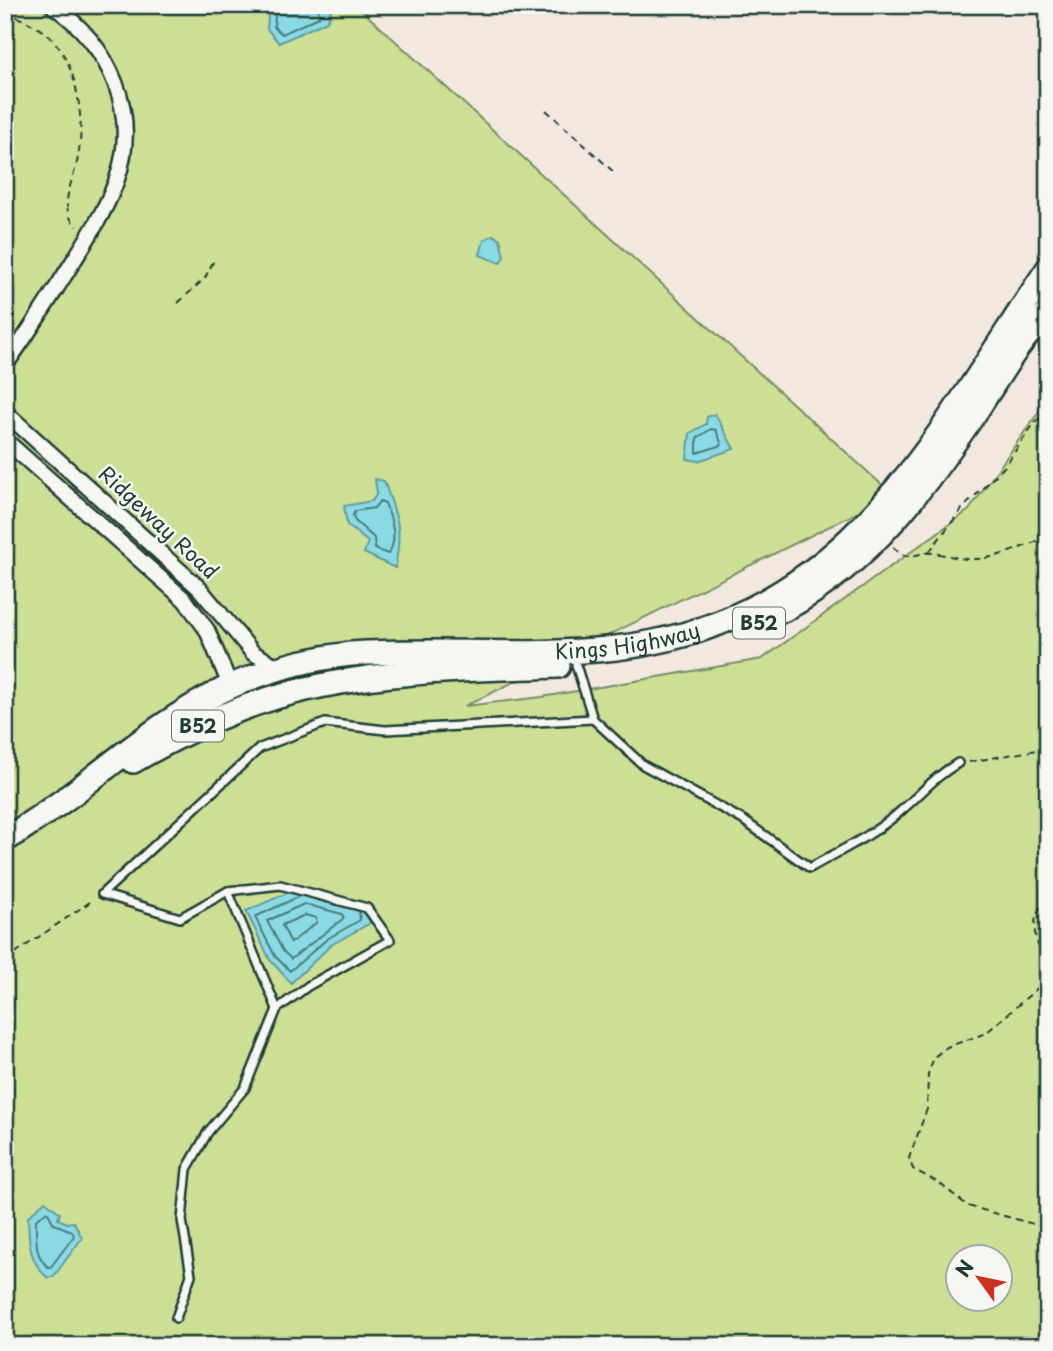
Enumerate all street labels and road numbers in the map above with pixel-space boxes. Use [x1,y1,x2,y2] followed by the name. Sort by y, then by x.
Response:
[92,457,226,586] street label: Ridgeway Road
[733,608,785,638] road number: B52
[554,613,704,666] street label: Kings Highway
[172,710,224,741] road number: B52

